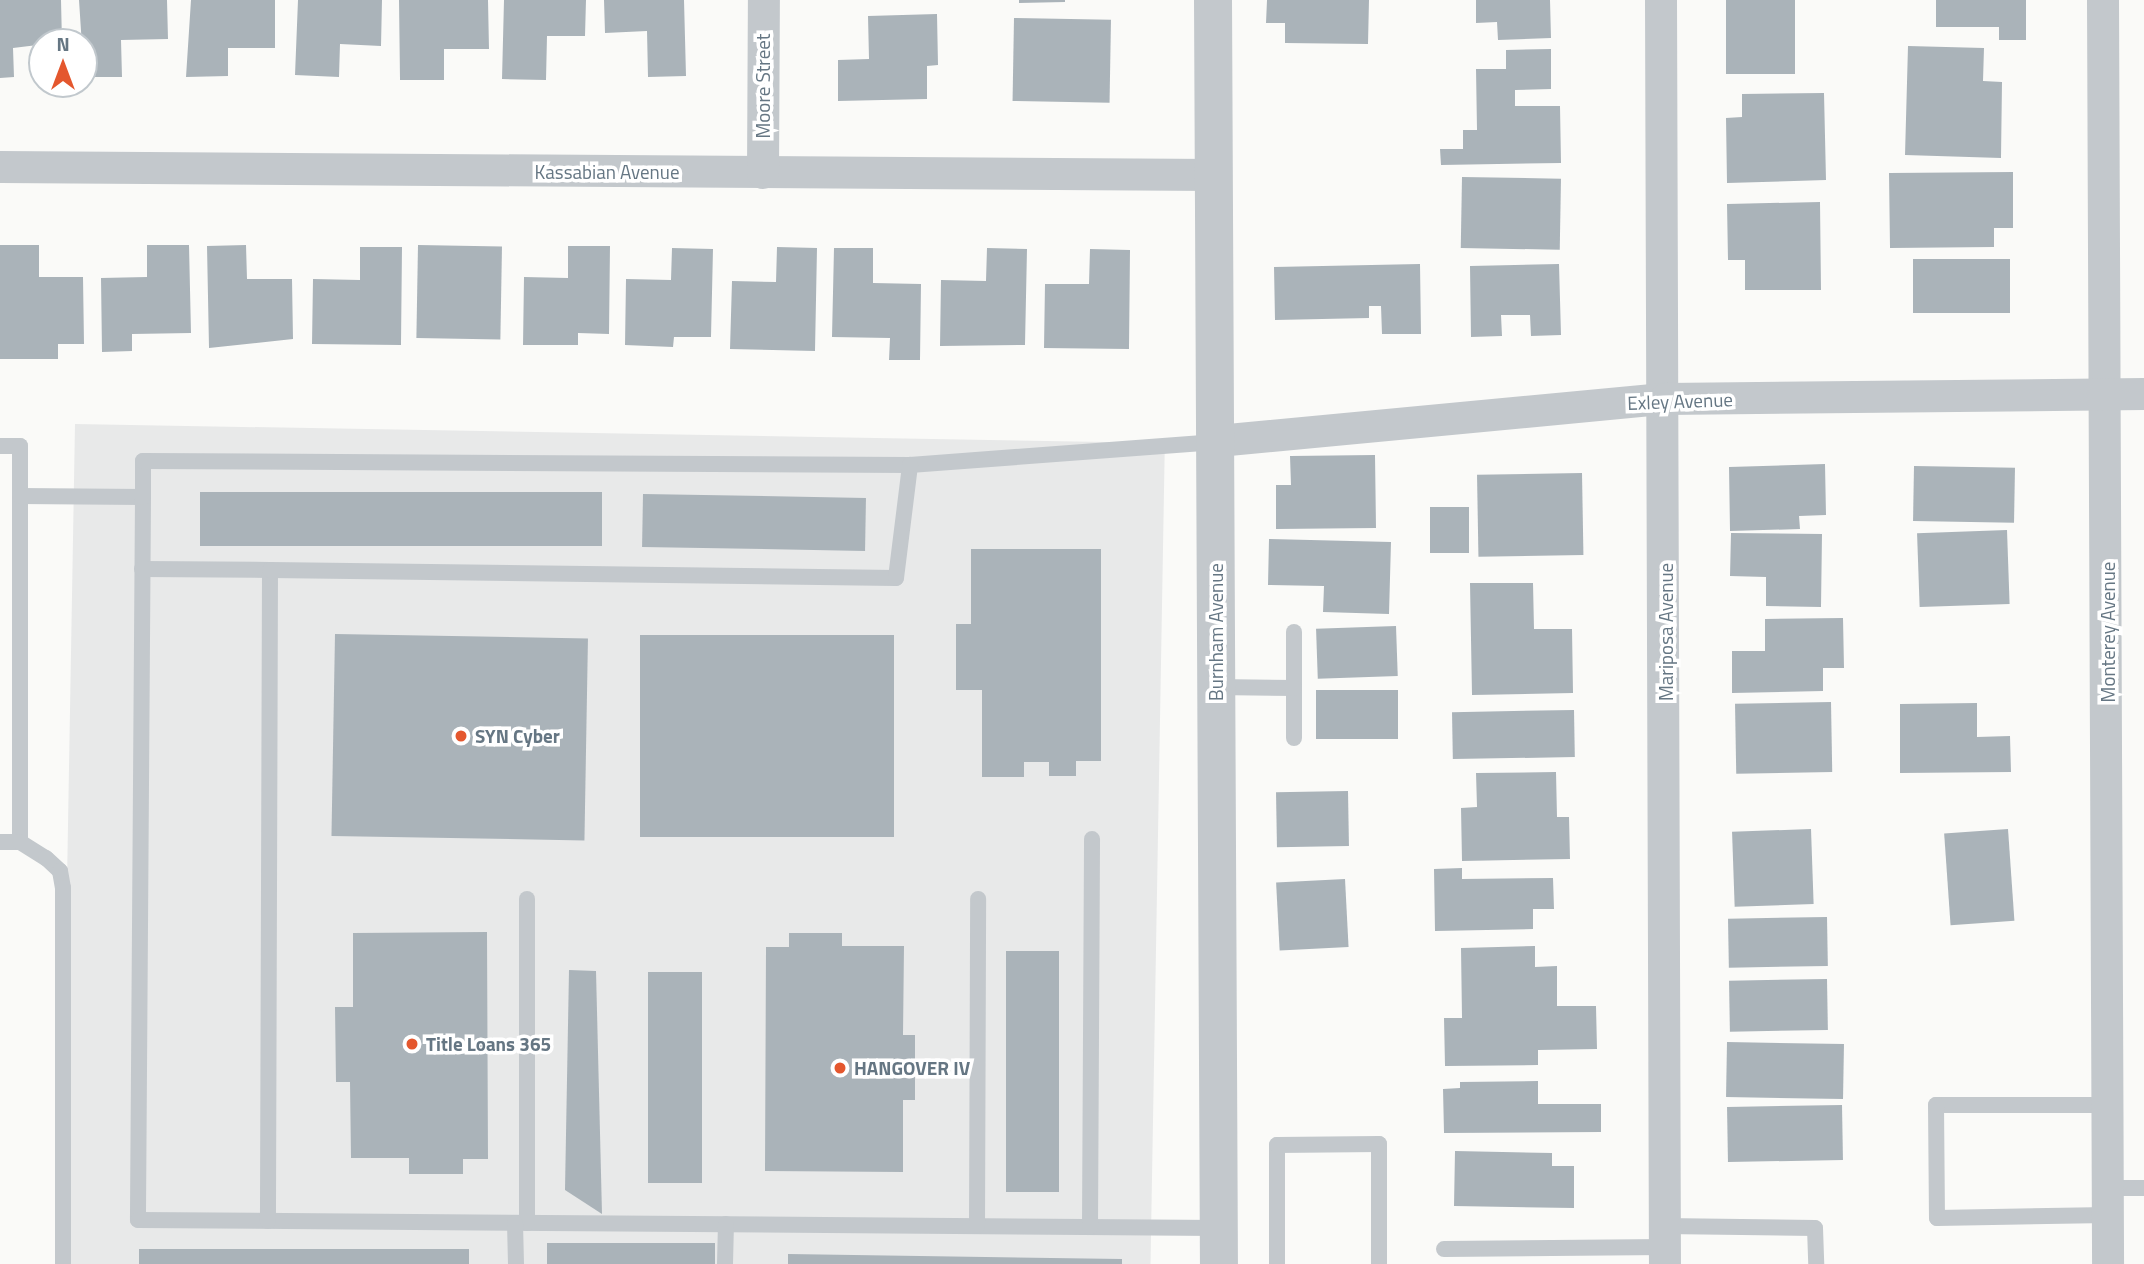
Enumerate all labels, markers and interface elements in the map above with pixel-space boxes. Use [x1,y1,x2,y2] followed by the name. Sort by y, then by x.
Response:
[28,28,98,98] north arrow
[56,29,70,58] text: N
[752,33,774,139] street label: Moore Street
[534,161,680,183] street label: Kassabian Avenue
[1627,388,1733,414] street label: Exley Avenue
[2097,562,2119,702] street label: Monterey Avenue
[1205,563,1227,701] street label: Burnham Avenue
[1655,563,1677,701] street label: Mariposa Avenue
[475,725,560,747] place label: SYN Cyber
[453,728,469,744] marker: SYN Cyber
[426,1033,551,1055] place label: Title Loans 365
[404,1036,420,1052] marker: Title Loans 365
[854,1057,970,1079] place label: HANGOVER IV
[832,1060,848,1076] marker: HANGOVER IV

